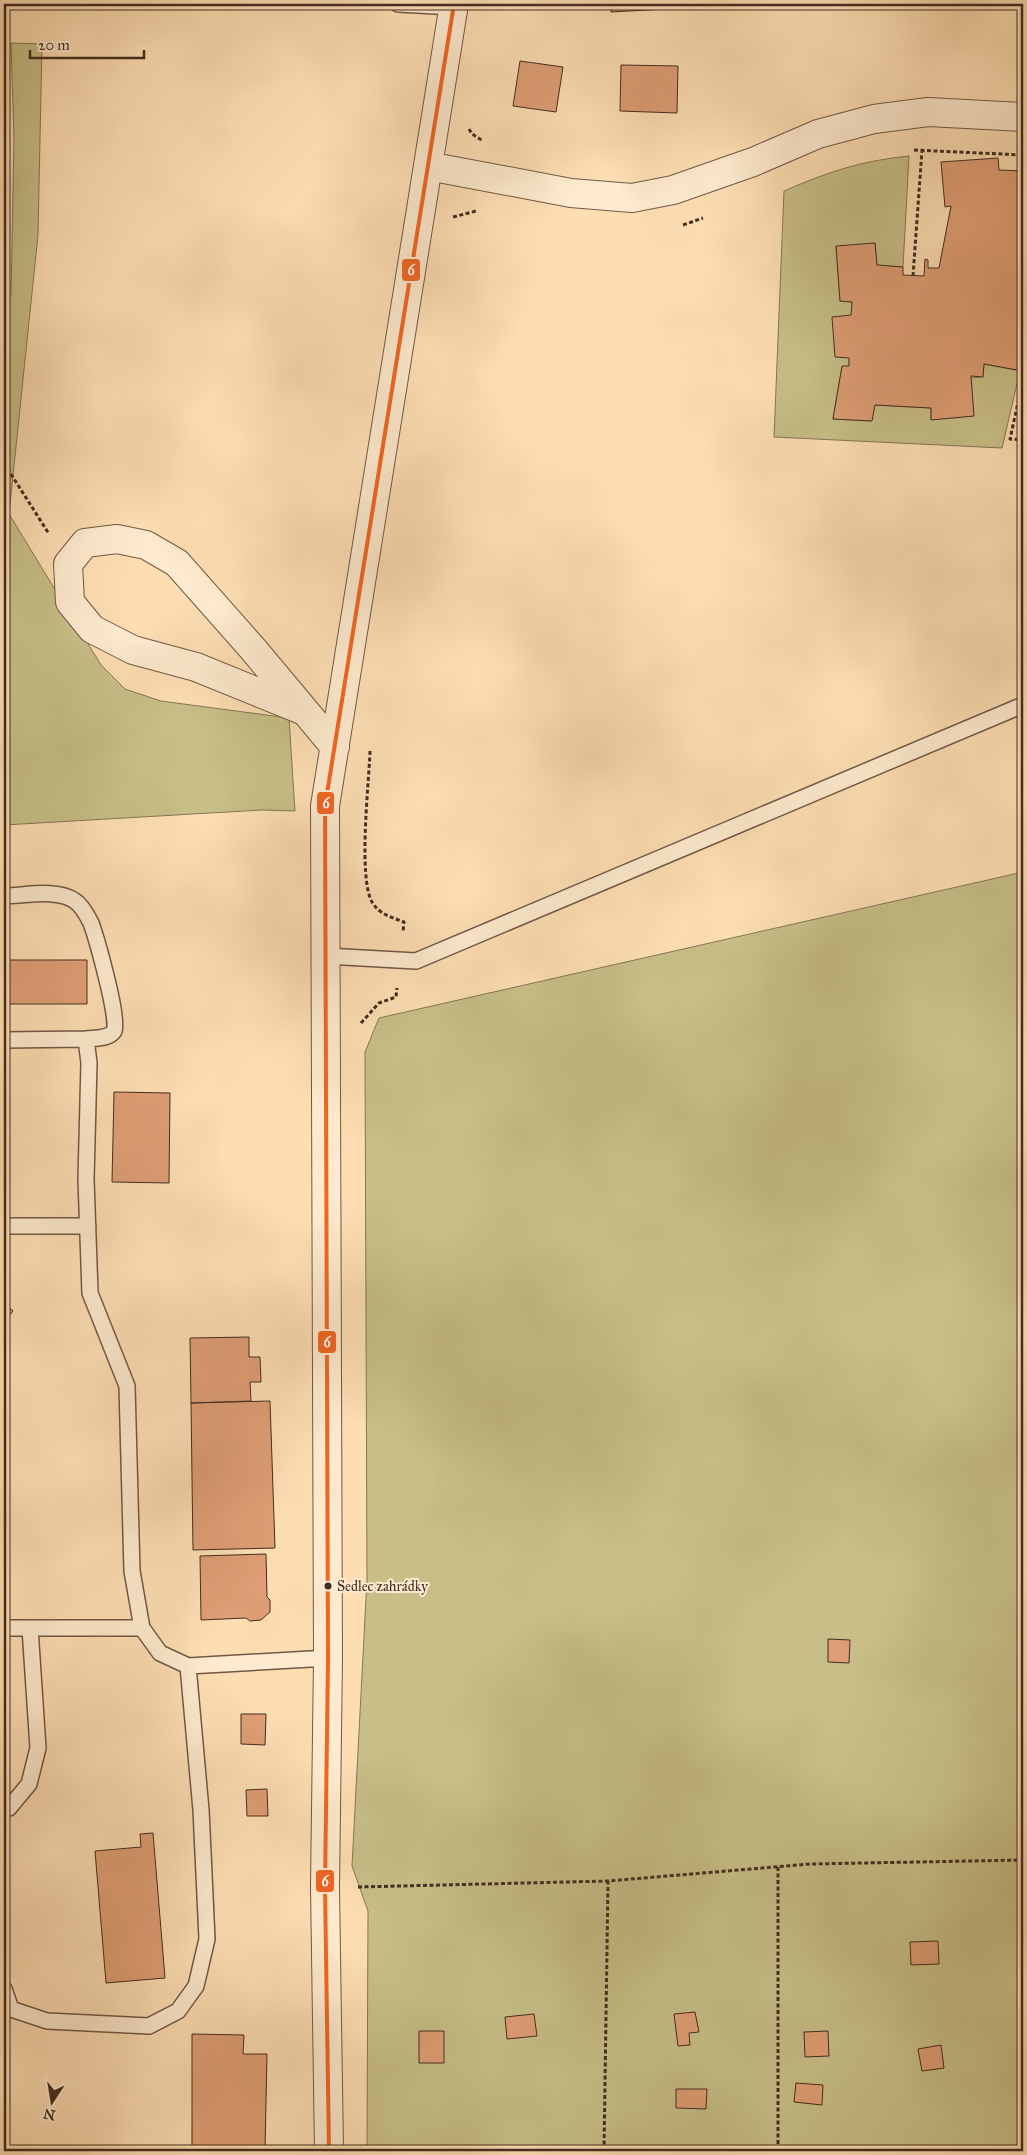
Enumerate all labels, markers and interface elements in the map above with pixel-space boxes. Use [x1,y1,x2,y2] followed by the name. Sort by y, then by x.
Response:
[30,28,144,60] scale bar
[38,36,70,54] text: 20 m
[401,258,421,282] line badge: 6
[407,262,415,279] text: 6
[316,791,335,815] line badge: 6
[322,795,330,812] text: 6
[317,1330,337,1354] line badge: 6
[323,1334,331,1351] text: 6
[337,1578,428,1595] place label: Sedlec zahrádky
[323,1581,333,1591] marker: Sedlec zahrádky
[315,1869,335,1893] line badge: 6
[321,1873,329,1890] text: 6
[28,2078,78,2128] north arrow
[42,2105,57,2124] text: N

